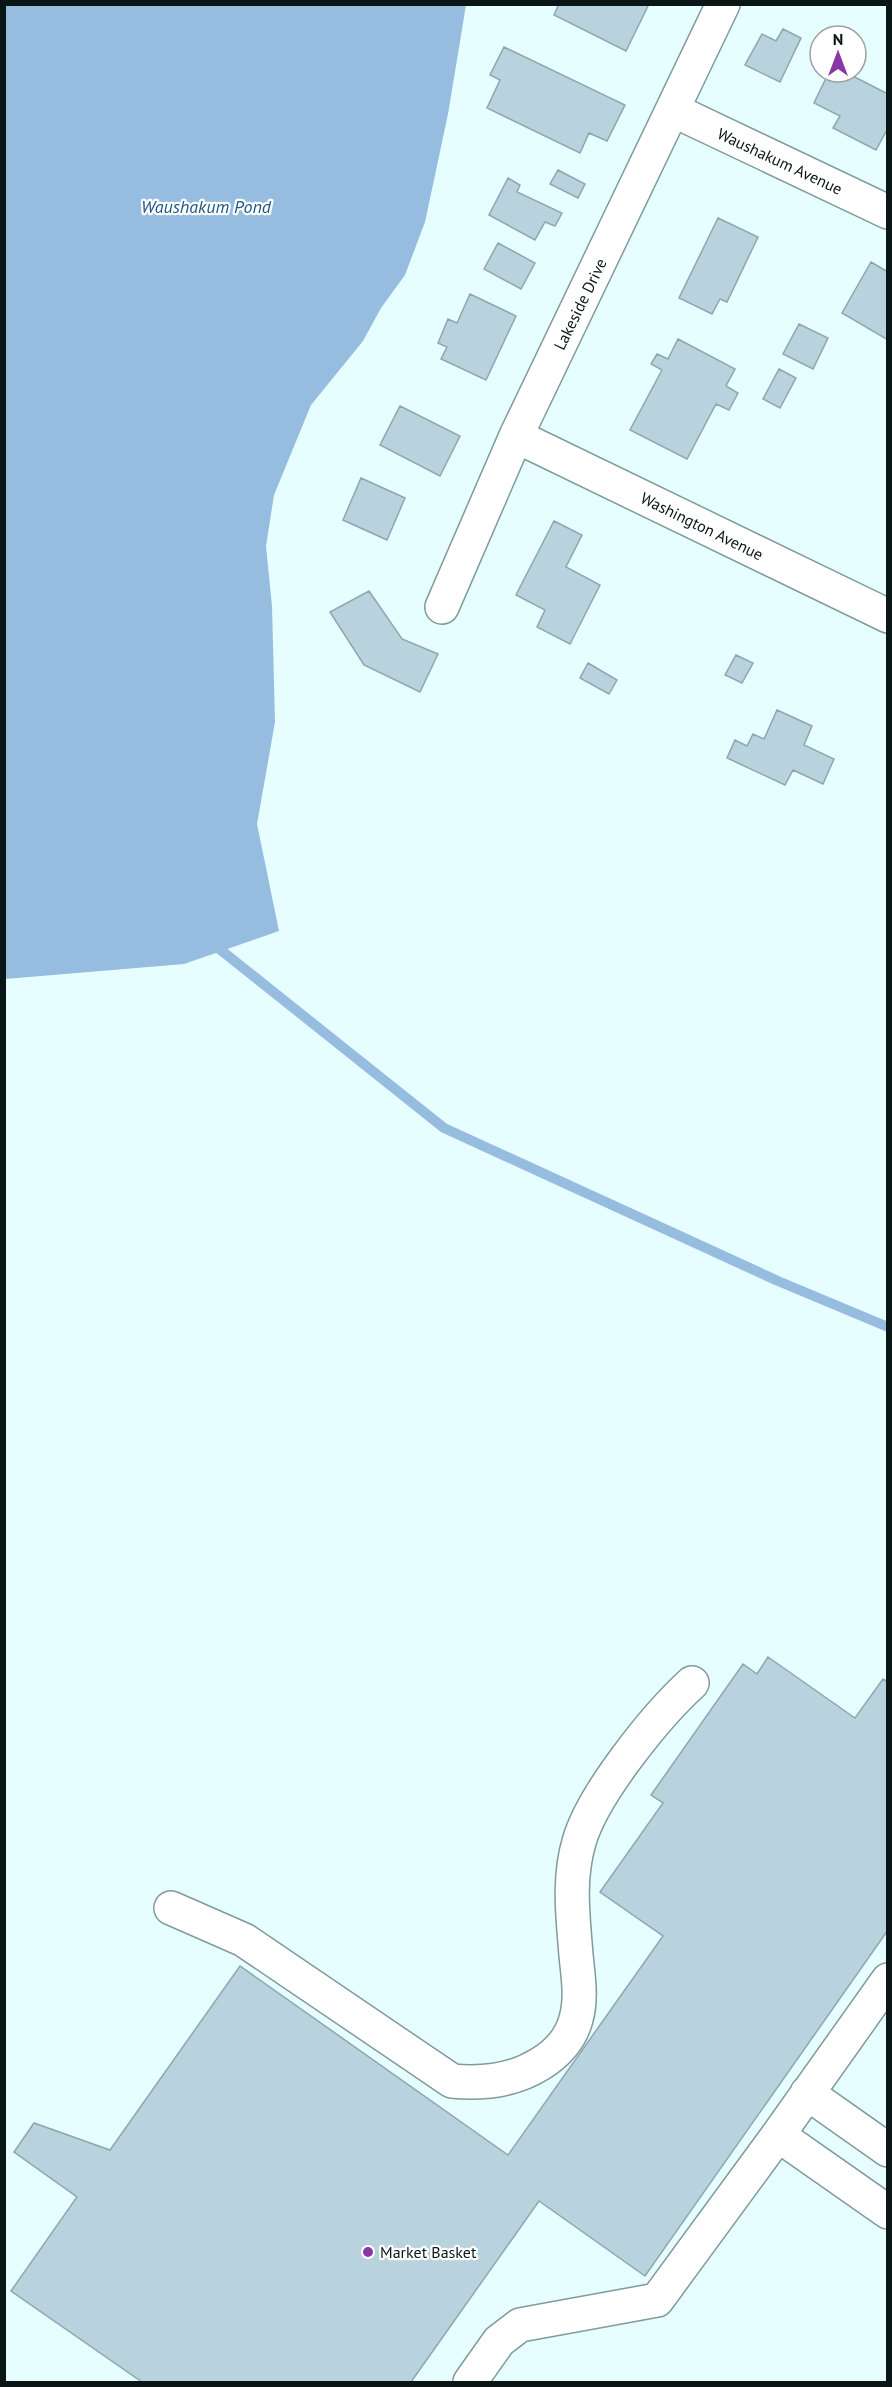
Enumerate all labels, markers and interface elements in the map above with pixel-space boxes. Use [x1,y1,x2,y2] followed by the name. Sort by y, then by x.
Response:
[808,24,868,84] north arrow
[833,29,843,49] text: N
[714,123,846,199] street label: Waushakum Avenue
[141,195,272,218] water label: Waushakum Pond
[549,255,611,353] street label: Lakeside Drive
[637,488,767,564] street label: Washington Avenue
[380,2242,477,2262] place label: Market Basket
[361,2245,375,2259] marker: Market Basket

